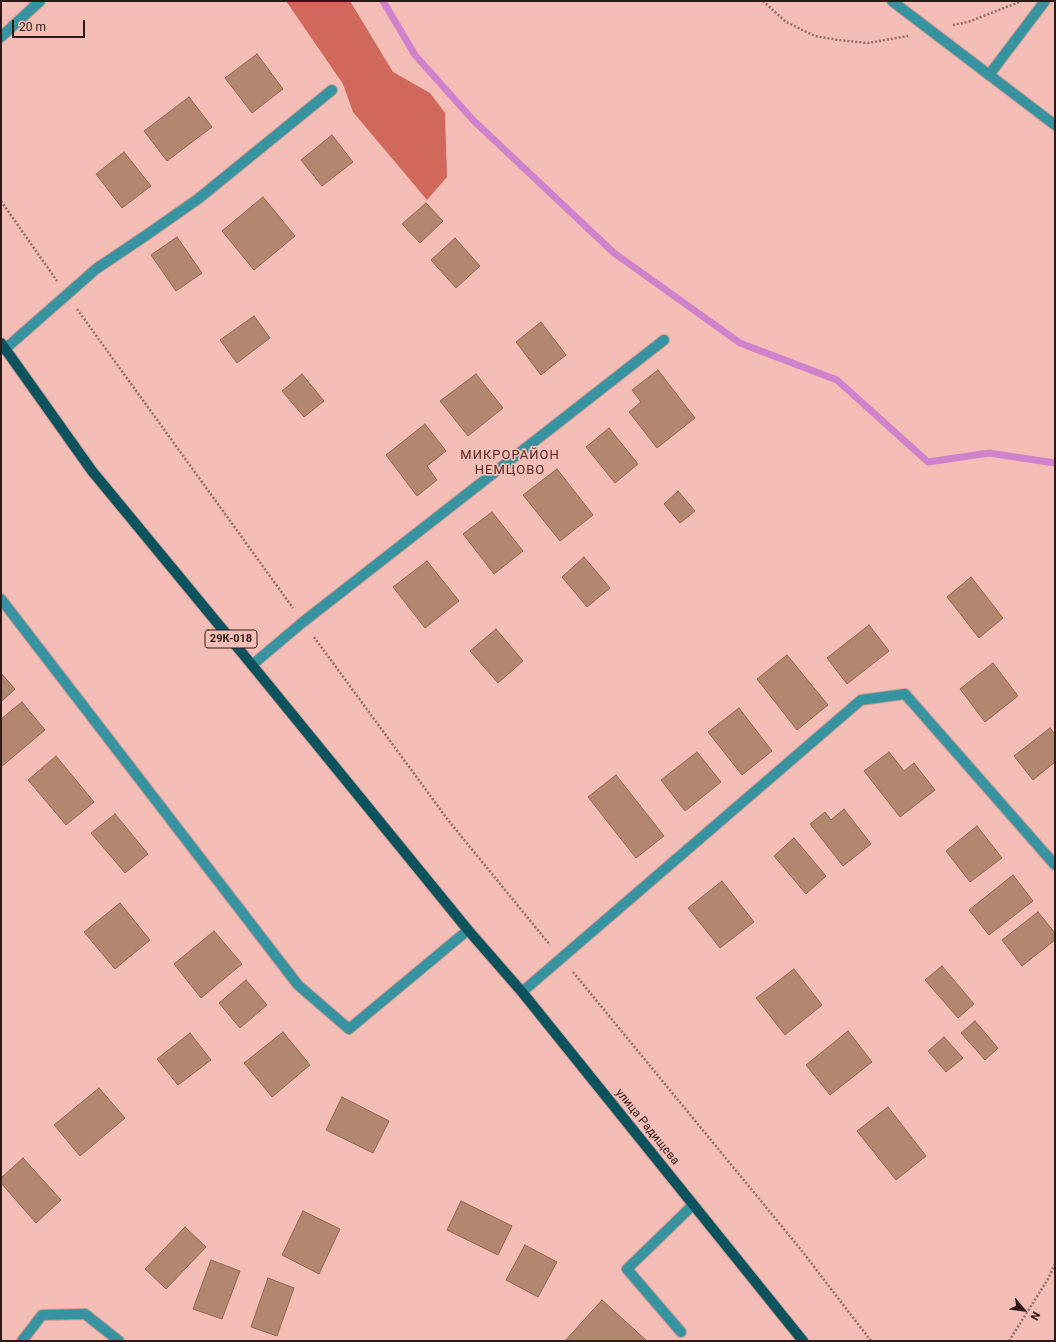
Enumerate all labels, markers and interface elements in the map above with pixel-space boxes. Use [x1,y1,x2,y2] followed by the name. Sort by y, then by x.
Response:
[14,12,87,38] scale bar
[19,20,46,34] text: 20 m
[460,448,560,479] district label: МИКРОРАЙОН НЕМЦОВО
[205,630,257,648] road number: 29К-018
[612,1086,682,1168] street label: улица Радищева
[1004,1290,1044,1330] north arrow
[1027,1309,1043,1322] text: N

